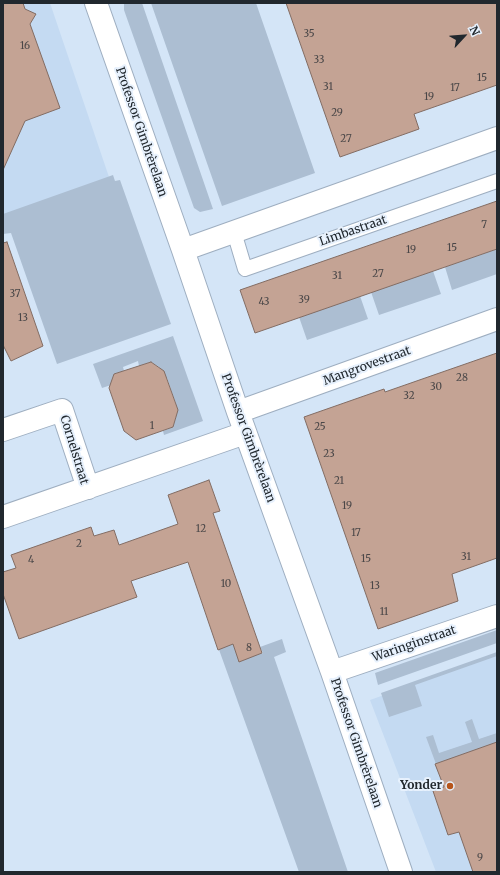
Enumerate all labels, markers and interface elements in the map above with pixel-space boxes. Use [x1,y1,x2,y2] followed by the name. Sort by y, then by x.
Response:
[444,16,484,56] north arrow
[467,24,483,38] text: N
[303,28,315,40] house number: 35
[20,40,30,52] house number: 16
[314,54,324,66] house number: 33
[112,65,170,199] street label: Professor Gimbrèrelaan
[477,72,487,84] house number: 15
[323,81,333,93] house number: 31
[450,82,460,94] house number: 17
[424,91,434,103] house number: 19
[331,107,343,119] house number: 29
[340,133,352,145] house number: 27
[317,213,389,249] street label: Limbastraat
[481,219,487,231] house number: 7
[447,242,457,254] house number: 15
[406,244,416,256] house number: 19
[372,268,384,280] house number: 27
[332,270,342,282] house number: 31
[9,288,21,300] house number: 37
[298,294,310,306] house number: 39
[258,296,270,308] house number: 43
[18,312,28,324] house number: 13
[321,343,413,389] street label: Mangrovestraat
[218,372,278,504] street label: Professor Gimbrèrelaan
[456,372,468,384] house number: 28
[430,381,442,393] house number: 30
[403,390,415,402] house number: 32
[57,414,91,486] street label: Cornelstraat
[150,420,154,432] house number: 1
[314,421,326,433] house number: 25
[323,448,335,460] house number: 23
[334,475,344,487] house number: 21
[342,500,352,512] house number: 19
[196,523,206,535] house number: 12
[351,527,361,539] house number: 17
[76,538,82,550] house number: 2
[461,551,471,563] house number: 31
[361,553,371,565] house number: 15
[28,554,34,566] house number: 4
[221,578,231,590] house number: 10
[370,580,380,592] house number: 13
[380,606,388,618] house number: 11
[370,623,458,665] street label: Waringinstraat
[246,642,252,654] house number: 8
[327,676,385,810] street label: Professor Gimbrèrelaan
[400,779,442,793] place label: Yonder
[445,781,455,791] marker: Yonder
[477,852,483,864] house number: 9

